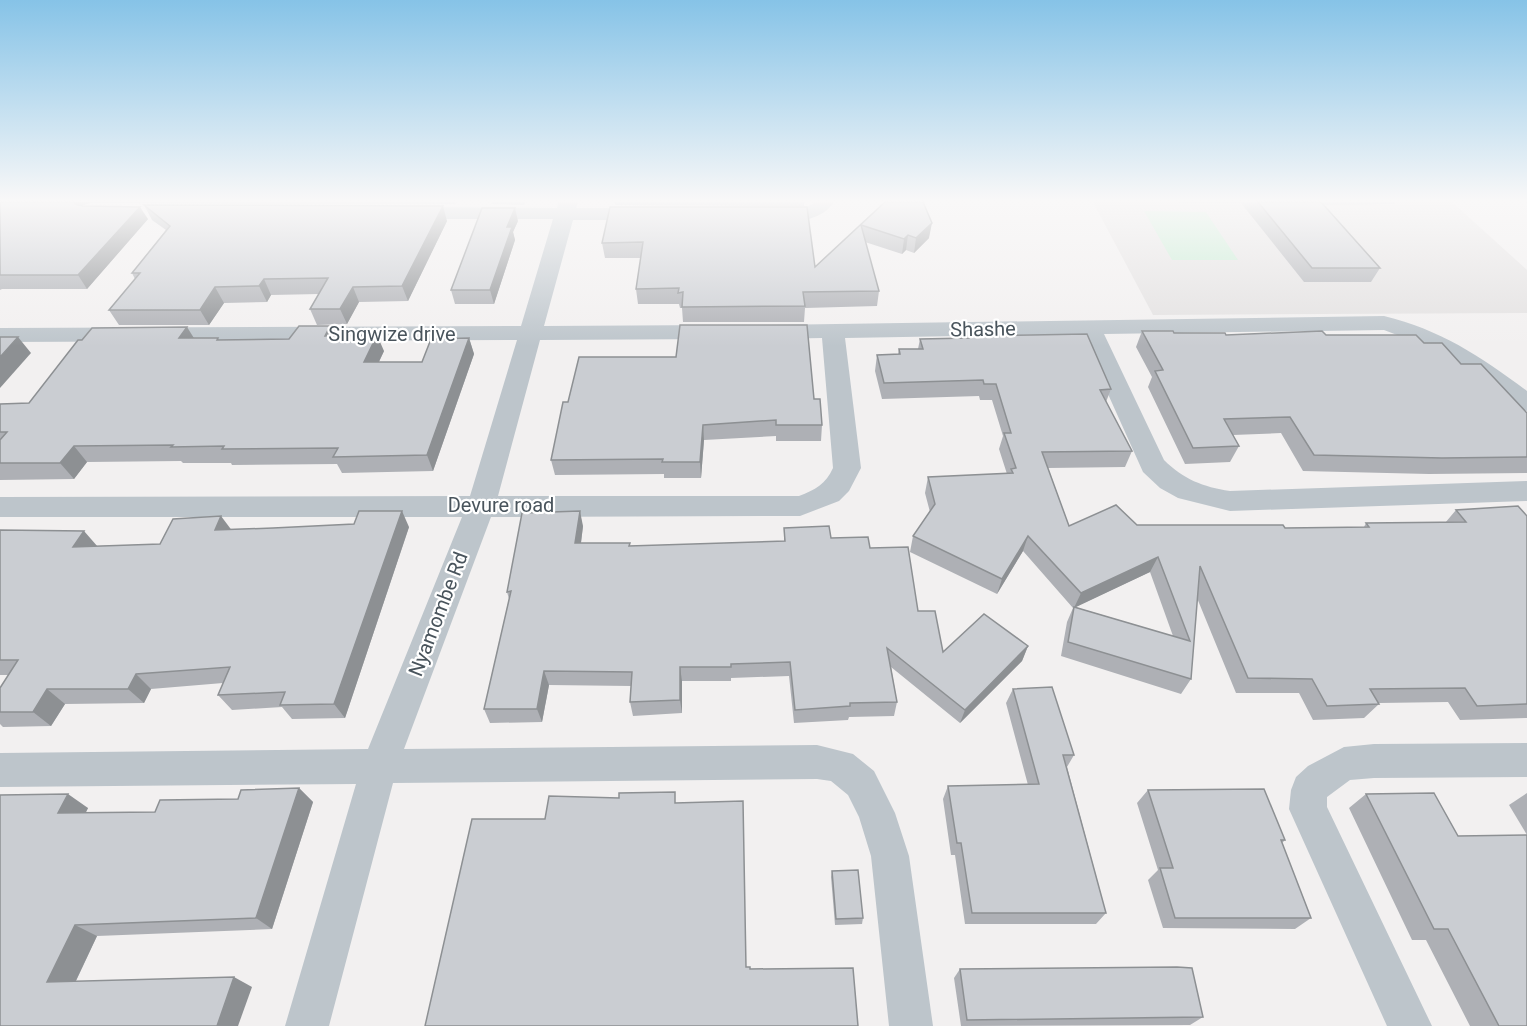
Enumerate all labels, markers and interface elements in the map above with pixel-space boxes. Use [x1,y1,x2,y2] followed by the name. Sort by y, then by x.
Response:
[950,316,1016,342] street label: Shashe
[328,322,456,346] street label: Singwize drive
[448,493,554,517] street label: Devure road
[403,548,473,680] street label: Nyamombe Rd

